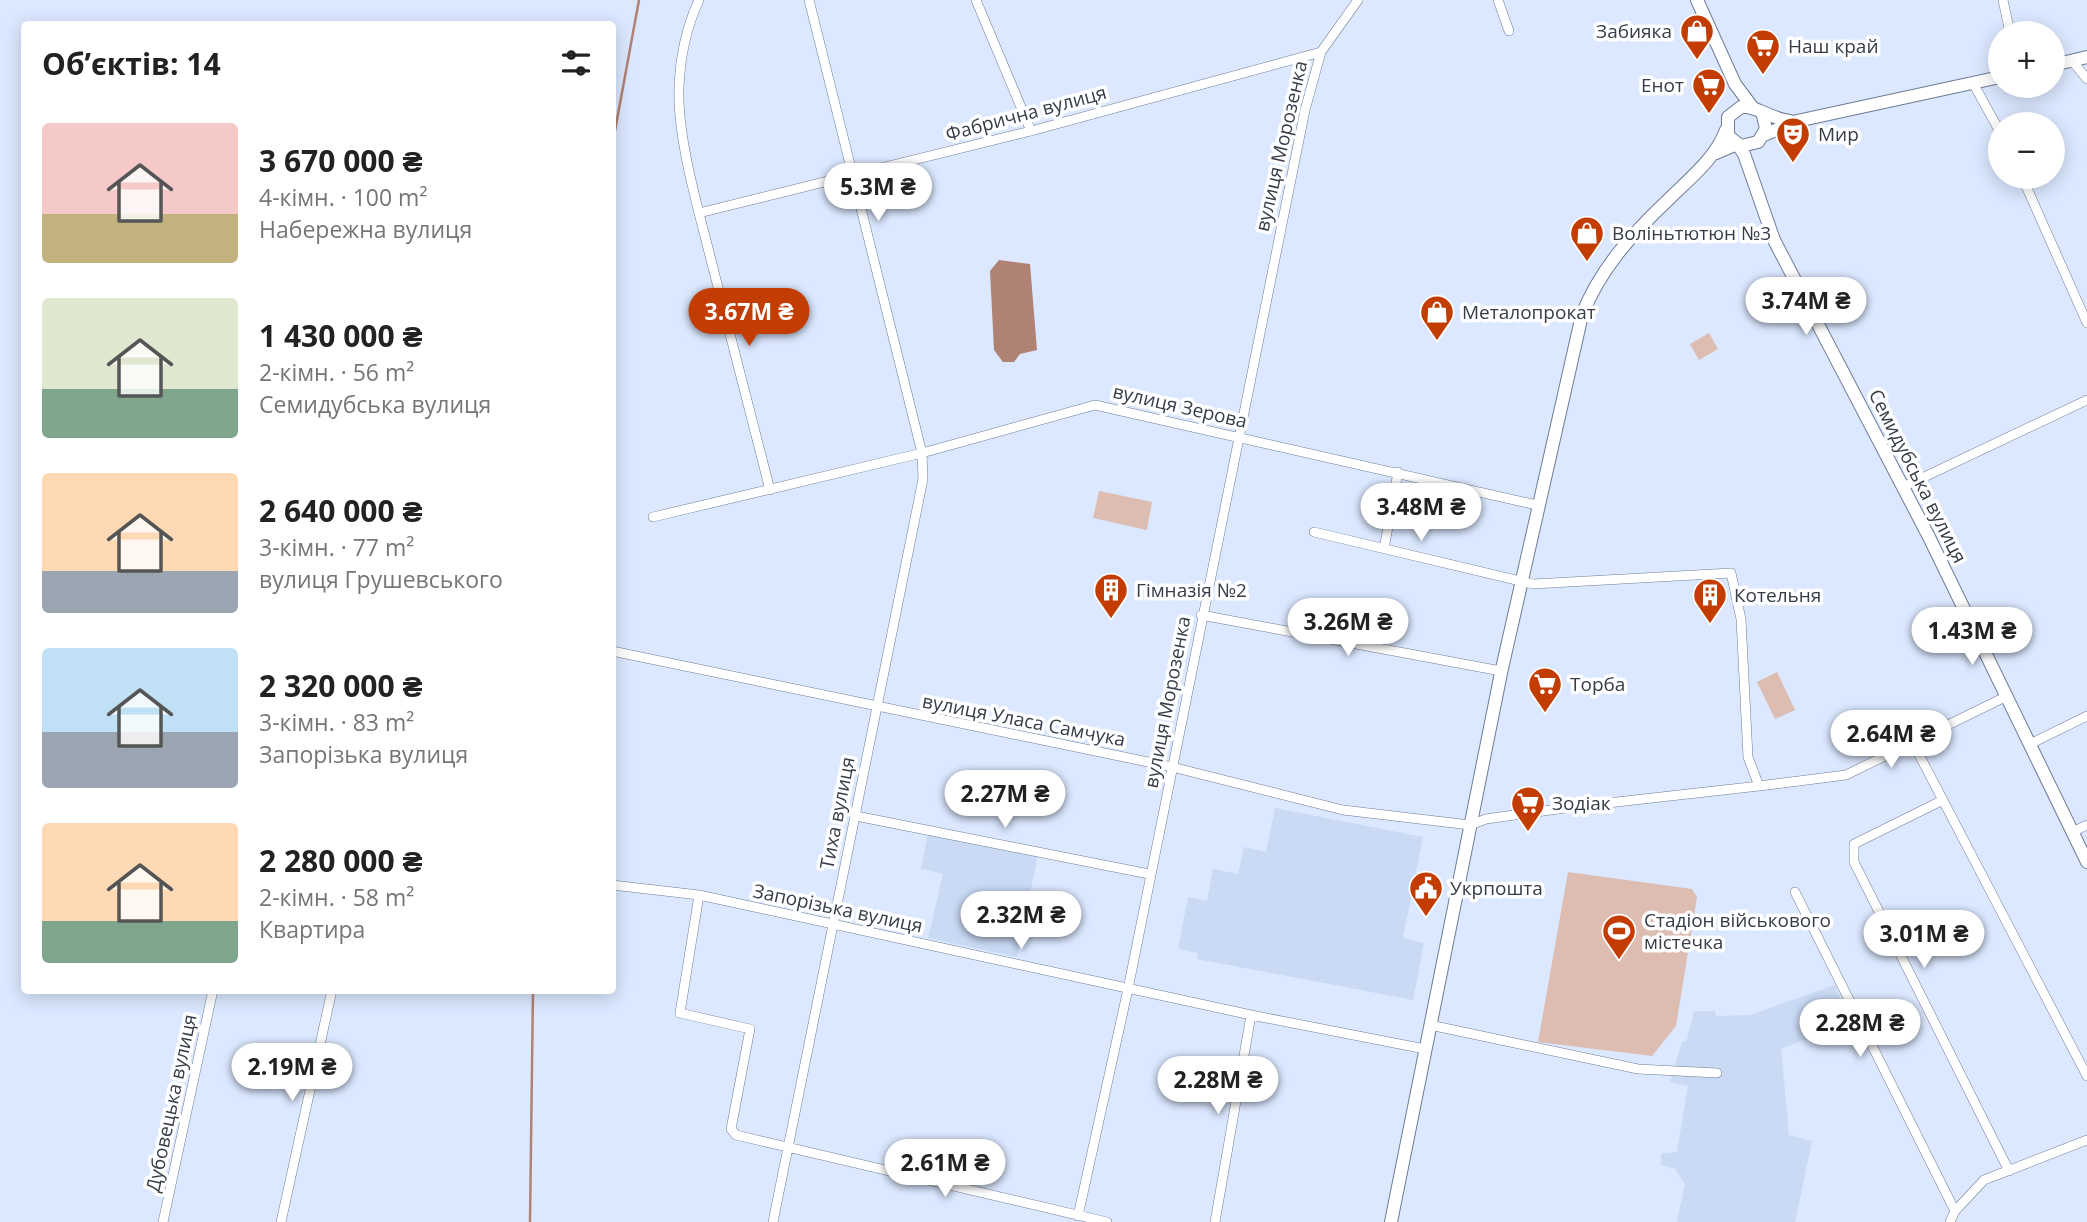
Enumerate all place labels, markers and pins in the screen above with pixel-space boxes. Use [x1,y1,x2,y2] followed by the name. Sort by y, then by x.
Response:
[1678,12,1716,61] shop icon: Забияка
[1596,18,1672,44] place label: Забияка
[1744,27,1782,76] supermarket icon: Наш край
[1788,33,1878,59] place label: Наш край
[1690,66,1728,115] supermarket icon: Енот
[1641,72,1684,98] place label: Енот
[1774,115,1812,164] theatre icon: Мир
[1818,121,1859,147] place label: Мир
[821,164,935,223] pin: 5.3M ₴
[1568,214,1606,263] shop icon: Воліньтютюн №3
[1612,220,1771,246] place label: Воліньтютюн №3
[1741,278,1871,337] pin: 3.74M ₴
[684,288,814,348] pin: 3.67M ₴
[1418,293,1456,342] shop icon: Металопрокат
[1462,299,1596,325] place label: Металопрокат
[1356,484,1486,543] pin: 3.48M ₴
[1092,571,1130,620] building icon: Гімназія №2
[1691,576,1729,625] building icon: Котельня
[1136,577,1247,603] place label: Гімназія №2
[1734,582,1821,608] place label: Котельня
[1283,598,1413,658] pin: 3.26M ₴
[1907,608,2037,667] pin: 1.43M ₴
[1526,665,1564,714] supermarket icon: Торба
[1570,671,1625,697] place label: Торба
[1826,710,1956,770] pin: 2.64M ₴
[940,770,1070,830] pin: 2.27M ₴
[1509,784,1547,833] supermarket icon: Зодіак
[1552,790,1611,816] place label: Зодіак
[1407,869,1445,918] public building icon: Укрпошта
[1450,875,1543,901] place label: Укрпошта
[956,892,1086,951] pin: 2.32M ₴
[1644,907,1831,955] place label: Стадіон військового містечка
[1859,911,1989,970] pin: 3.01M ₴
[1600,912,1638,961] sports icon: Стадіон військового містечка
[1795,1000,1925,1059] pin: 2.28M ₴
[227,1044,357,1103] pin: 2.19M ₴
[1153,1056,1283,1116] pin: 2.28M ₴
[880,1140,1010,1199] pin: 2.61M ₴

